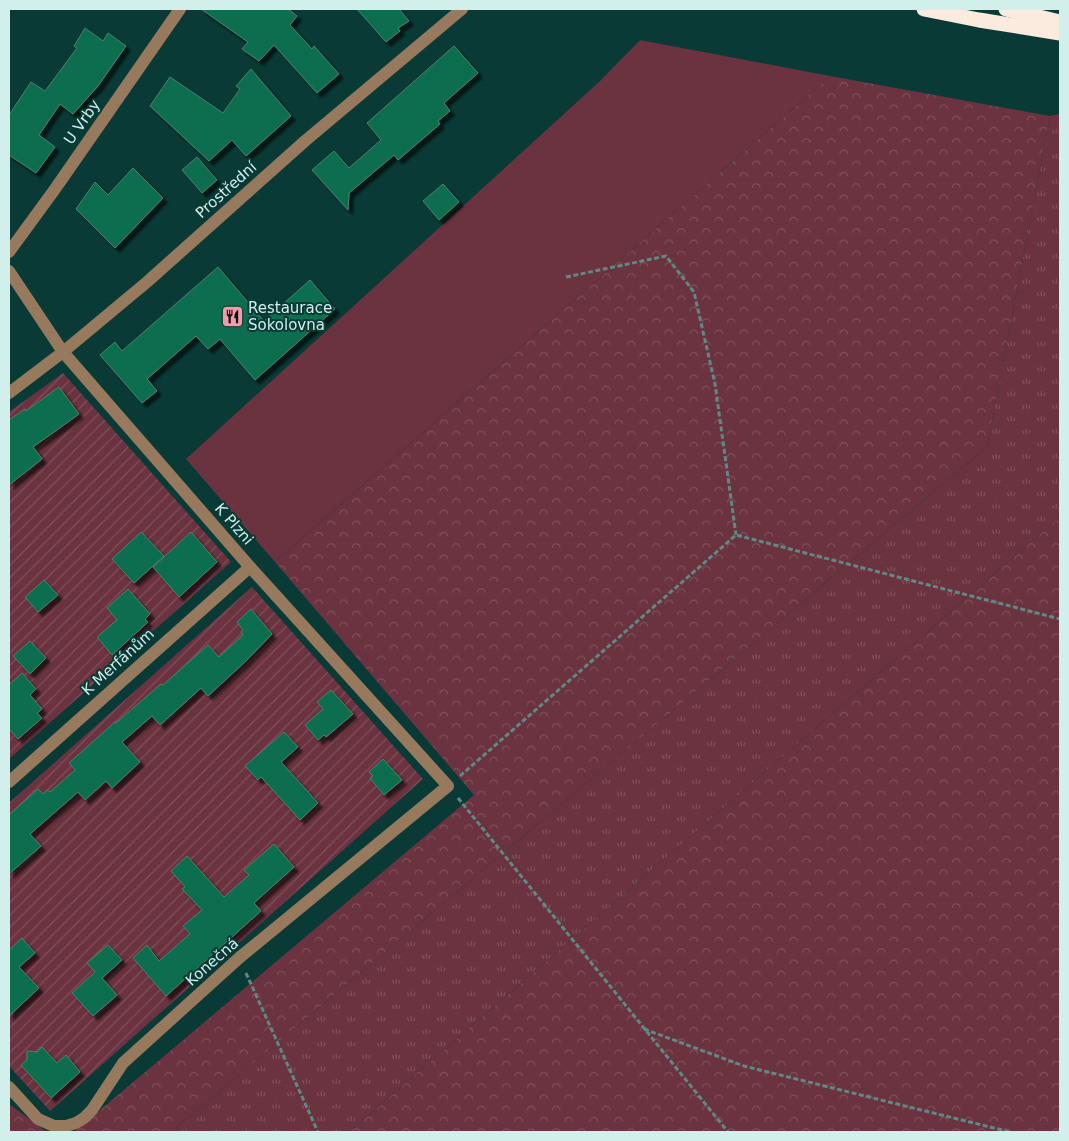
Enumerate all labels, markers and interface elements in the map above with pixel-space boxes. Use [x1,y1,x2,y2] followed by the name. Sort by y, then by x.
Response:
[60,96,104,148] street label: U Vrby
[192,157,261,222] street label: Prostřední
[248,299,332,334] place label: Restaurace Sokolovna
[220,305,244,329] restaurant icon: Restaurace Sokolovna
[211,499,257,549] street label: K Plzni
[78,625,158,699] street label: K Merfánům
[182,934,242,990] street label: Konečná

